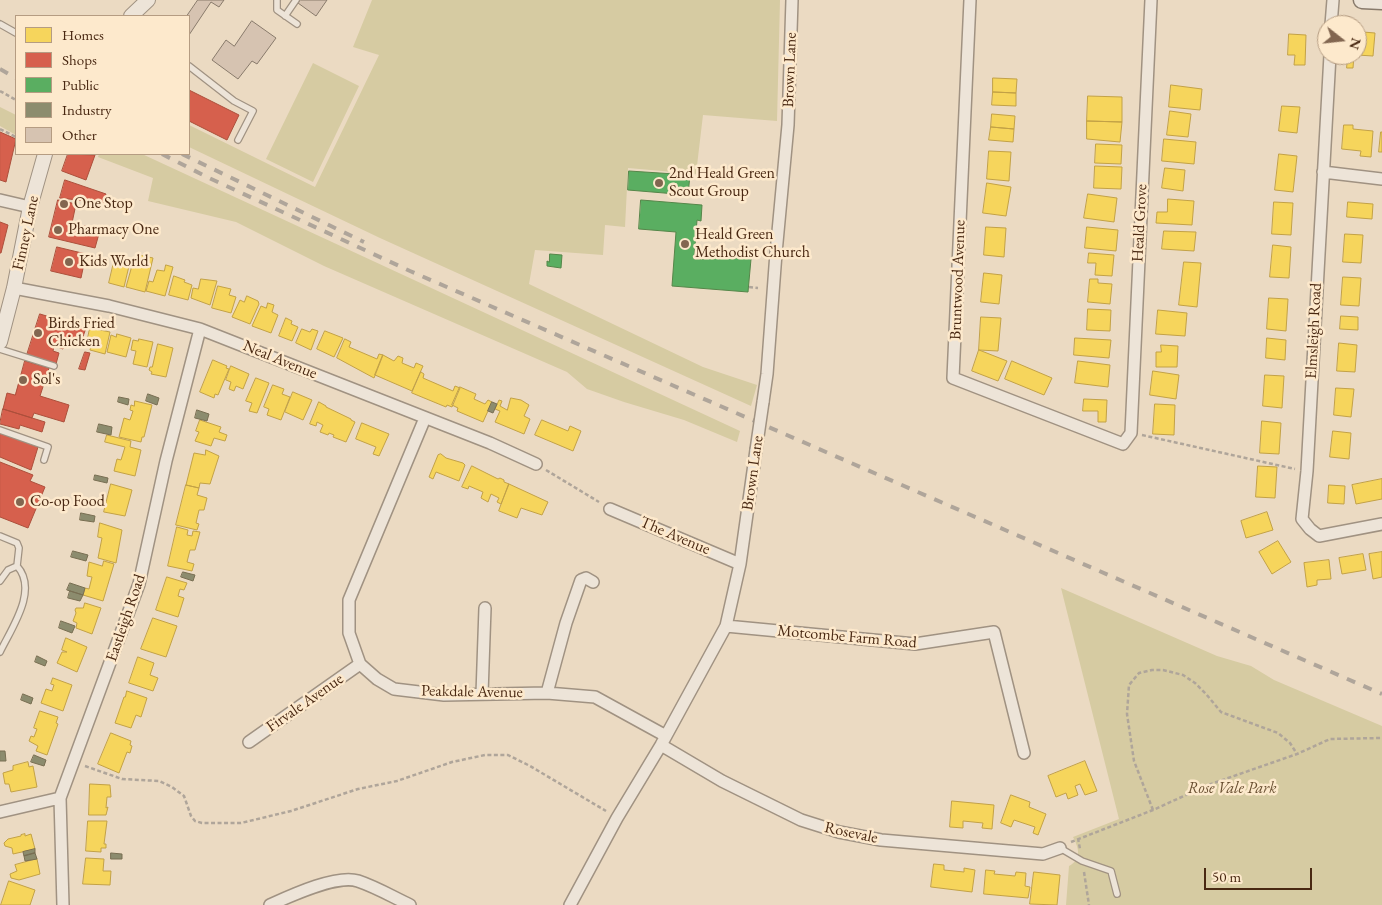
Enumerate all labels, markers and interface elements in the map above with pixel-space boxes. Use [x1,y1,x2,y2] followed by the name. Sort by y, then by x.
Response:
[15,15,190,155] legend
[1317,15,1367,65] north arrow
[62,25,104,44] text: Homes
[779,32,801,108] street label: Brown Lane
[1345,36,1366,52] text: N
[62,50,97,69] text: Shops
[62,75,99,94] text: Public
[62,100,112,119] text: Industry
[62,125,97,144] text: Other
[669,164,775,202] place label: 2nd Heald Green Scout Group
[653,177,665,189] marker: 2nd Heald Green Scout Group
[1128,183,1152,263] street label: Heald Grove
[9,194,43,272] street label: Finney Lane
[74,194,133,214] place label: One Stop
[58,198,70,210] marker: One Stop
[68,220,159,240] place label: Pharmacy One
[946,220,970,340] street label: Bruntwood Avenue
[52,224,64,236] marker: Pharmacy One
[695,225,810,263] place label: Heald Green Methodist Church
[679,238,691,250] marker: Heald Green Methodist Church
[79,252,149,272] place label: Kids World
[63,256,75,268] marker: Kids World
[1302,282,1326,380] street label: Elmsleigh Road
[48,314,115,352] place label: Birds Fried Chicken
[32,327,44,339] marker: Birds Fried Chicken
[240,336,320,384] street label: Neal Avenue
[33,370,60,390] place label: Sol's
[17,374,29,386] marker: Sol's
[738,434,768,512] street label: Brown Lane
[30,492,105,512] place label: Co-op Food
[14,496,26,508] marker: Co-op Food
[637,513,713,559] street label: The Avenue
[102,572,150,664] street label: Eastleigh Road
[777,621,917,653] street label: Motcombe Farm Road
[263,669,347,737] street label: Firvale Avenue
[421,682,523,702] street label: Peakdale Avenue
[1188,779,1276,799] park label: Rose Vale Park
[823,818,879,848] street label: Rosevale
[1207,858,1314,890] scale bar
[1212,867,1241,886] text: 50 m

